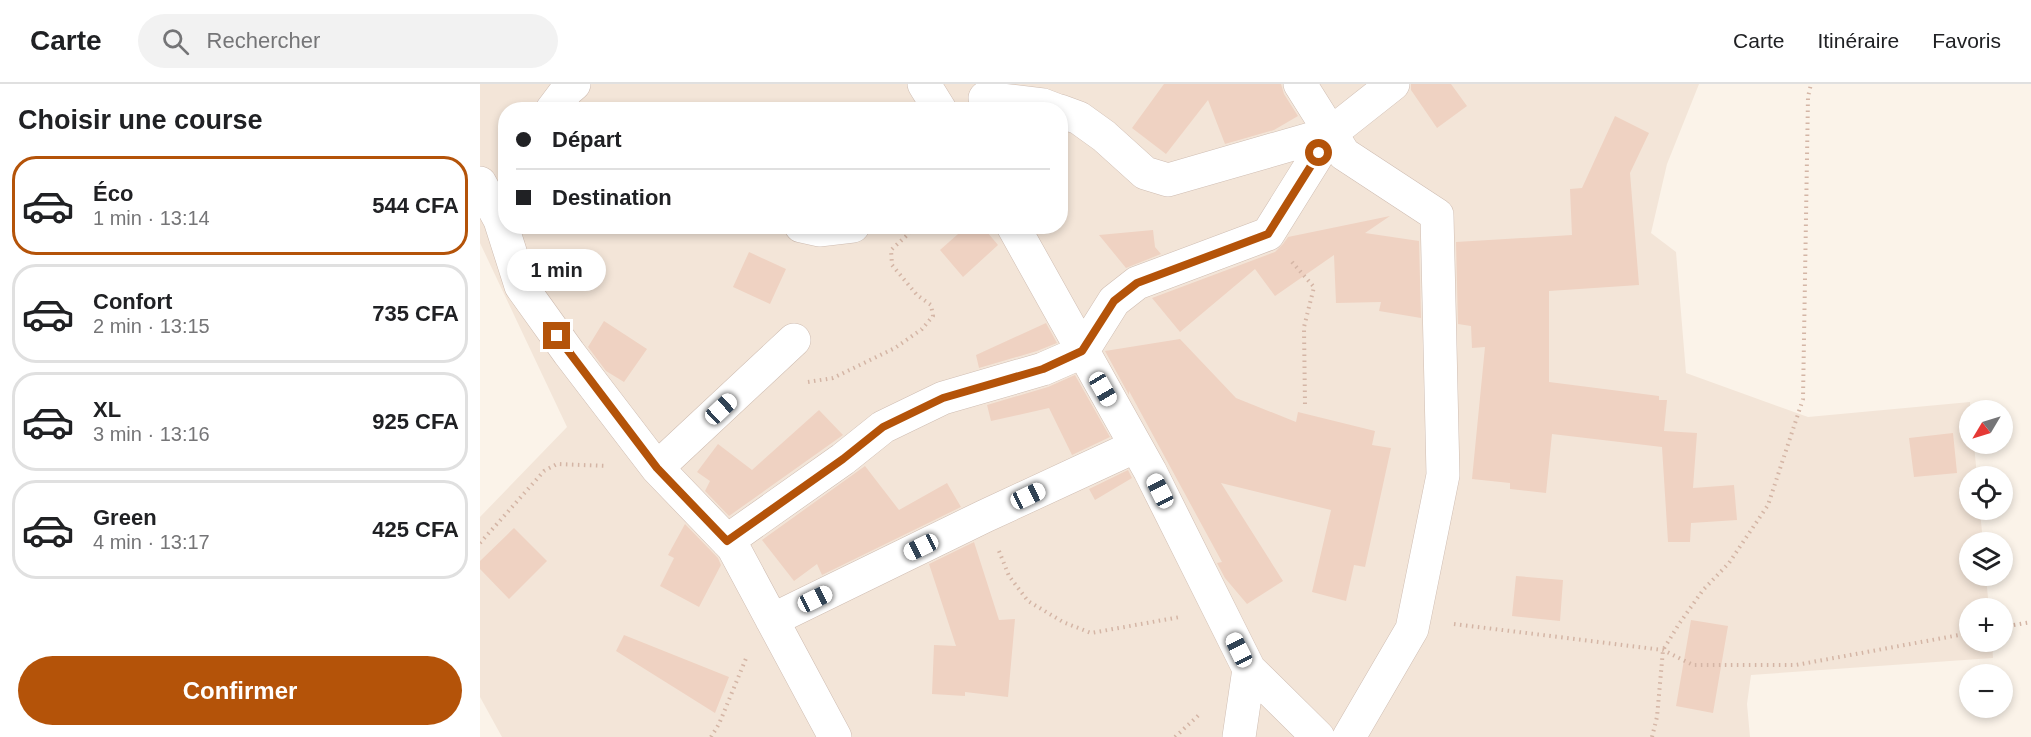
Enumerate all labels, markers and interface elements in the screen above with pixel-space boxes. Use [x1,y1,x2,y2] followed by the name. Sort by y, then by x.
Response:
[138,14,558,68] search box
[30,25,102,56] text: Carte
[159,25,192,58] icon: search
[207,28,320,53] text: Rechercher
[1733,29,1784,52] text: Carte
[1817,29,1899,52] text: Itinéraire
[1932,29,2001,52] text: Favoris
[18,105,263,135] text: Choisir une course
[552,127,622,152] text: Départ
[1305,139,1332,166] route start
[21,179,75,233] icon: car
[93,181,133,206] text: Éco
[552,185,672,210] text: Destination
[372,193,459,218] text: 544 CFA
[93,207,210,229] text: 1 min · 13:14
[508,249,607,291] callout: 1 min
[530,259,583,281] text: 1 min
[21,287,75,341] icon: car
[93,289,172,314] text: Confort
[372,301,459,326] text: 735 CFA
[93,315,210,337] text: 2 min · 13:15
[543,322,570,349] route end
[1086,369,1120,409] car
[702,390,740,428] car
[21,395,75,449] icon: car
[93,397,121,422] text: XL
[1959,400,2013,454] north arrow
[1959,400,2013,718] map controls
[372,409,459,434] text: 925 CFA
[93,423,210,445] text: 3 min · 13:16
[1959,466,2013,520] button: locate
[1144,471,1176,511] car
[1008,480,1048,512] car
[21,503,75,557] icon: car
[93,505,157,530] text: Green
[372,517,459,542] text: 425 CFA
[93,531,210,553] text: 4 min · 13:17
[901,531,941,563] car
[1959,532,2013,586] button: layers
[795,583,835,615] car
[1959,598,2013,652] button: +
[1223,630,1255,670] car
[18,656,462,725] button: Confirmer
[1959,664,2013,718] button: −

